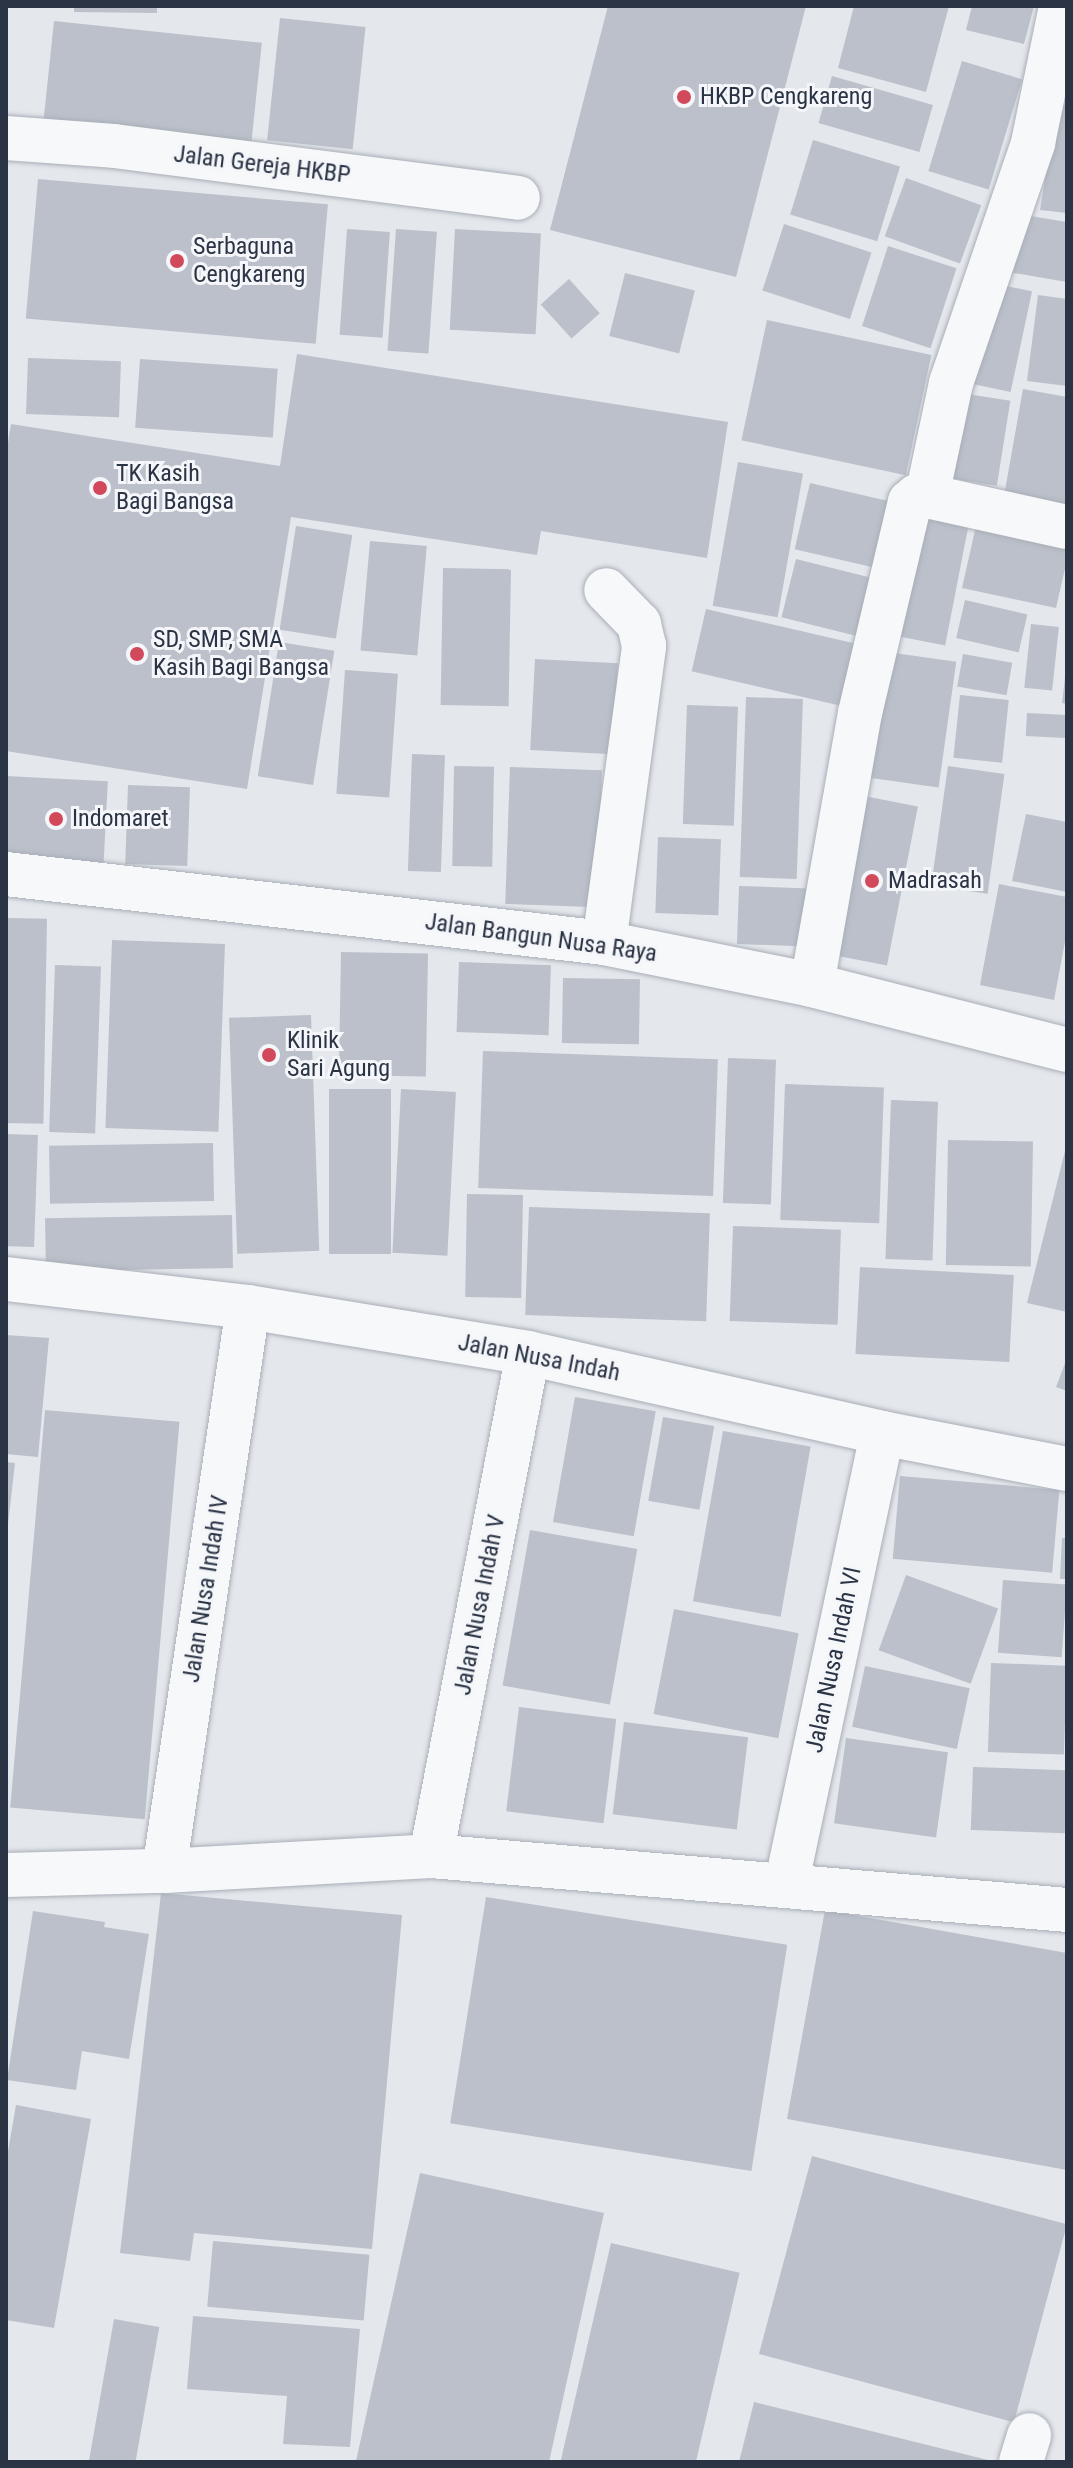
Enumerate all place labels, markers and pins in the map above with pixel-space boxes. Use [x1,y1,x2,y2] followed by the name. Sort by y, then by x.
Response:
[700,83,872,111] place label: HKBP Cengkareng
[675,88,693,106] marker: HKBP Cengkareng
[193,233,305,289] place label: Serbaguna Cengkareng
[168,252,186,270] marker: Serbaguna Cengkareng
[116,460,234,516] place label: TK Kasih Bagi Bangsa
[91,479,109,497] marker: TK Kasih Bagi Bangsa
[153,626,329,682] place label: SD, SMP, SMA Kasih Bagi Bangsa
[128,645,146,663] marker: SD, SMP, SMA Kasih Bagi Bangsa
[72,805,169,833] place label: Indomaret
[47,810,65,828] marker: Indomaret
[888,867,982,895] place label: Madrasah
[863,872,881,890] marker: Madrasah
[287,1027,390,1083] place label: Klinik Sari Agung
[258,1044,280,1066] marker: Klinik Sari Agung

